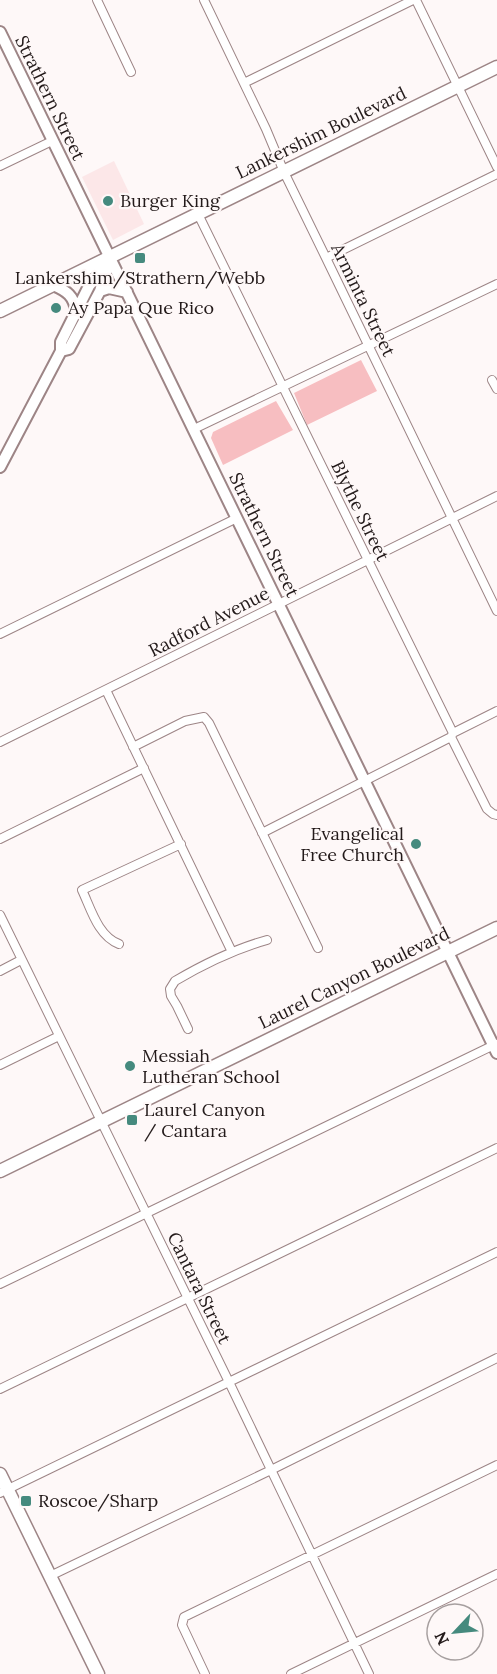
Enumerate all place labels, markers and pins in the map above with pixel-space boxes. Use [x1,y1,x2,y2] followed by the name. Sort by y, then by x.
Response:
[120,189,221,212] place label: Burger King
[101,194,115,208] marker: Burger King
[133,251,147,265] marker: Lankershim/Strathern/Webb
[15,266,265,289] place label: Lankershim/Strathern/Webb
[67,296,214,319] place label: Ay Papa Que Rico
[49,301,63,315] marker: Ay Papa Que Rico
[300,822,404,866] place label: Evangelical Free Church
[409,837,423,851] marker: Evangelical Free Church
[142,1044,280,1088] place label: Messiah Lutheran School
[123,1059,137,1073] marker: Messiah Lutheran School
[144,1098,265,1142] place label: Laurel Canyon / Cantara
[125,1113,139,1127] marker: Laurel Canyon / Cantara
[38,1489,158,1512] place label: Roscoe/Sharp
[19,1494,33,1508] marker: Roscoe/Sharp

